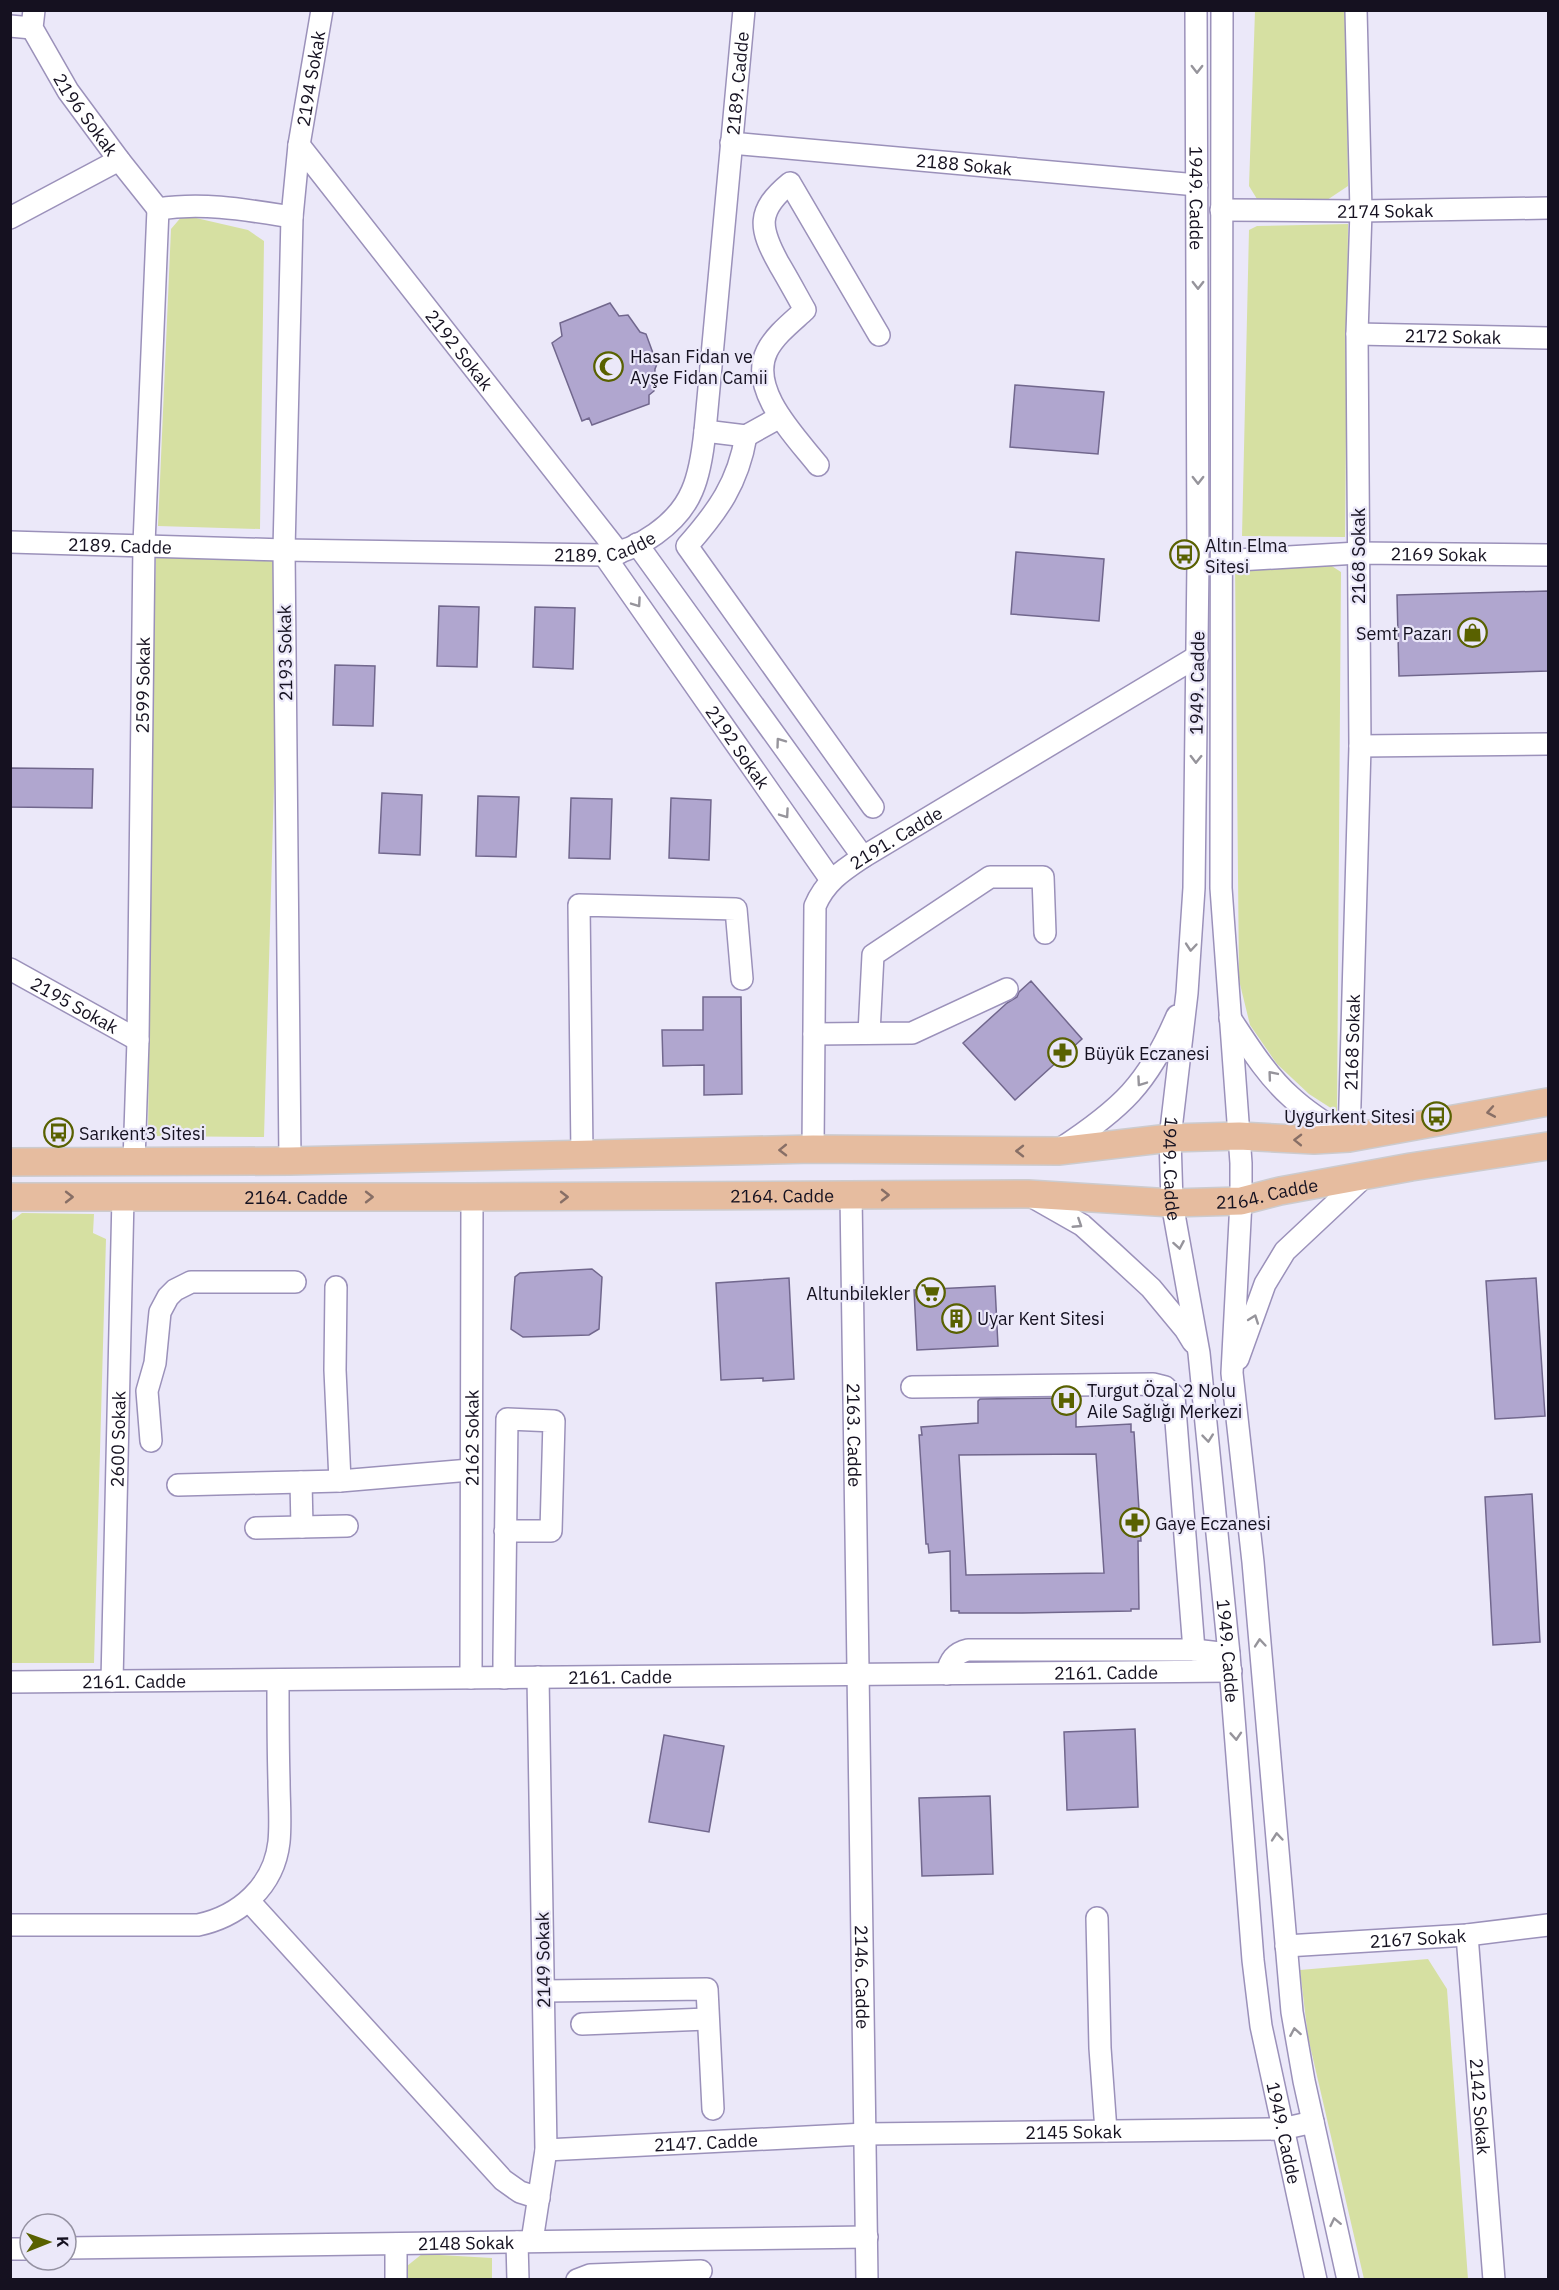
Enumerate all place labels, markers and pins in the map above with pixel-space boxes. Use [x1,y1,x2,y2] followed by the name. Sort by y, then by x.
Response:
[630,345,768,389] place label: Hasan Fidan ve Ayşe Fidan Camii
[593,350,625,382] mosque icon: Hasan Fidan ve Ayşe Fidan Camii
[1205,534,1288,578] place label: Altın Elma Sitesi
[1168,539,1200,571] bus stop icon: Altın Elma Sitesi
[1457,617,1489,649] shop icon: Semt Pazarı
[1356,622,1452,645] place label: Semt Pazarı
[1047,1037,1079,1069] pharmacy icon: Büyük Eczanesi
[1084,1042,1210,1065] place label: Büyük Eczanesi
[1420,1100,1452,1132] bus stop icon: Uygurkent Sitesi
[1284,1105,1415,1128] place label: Uygurkent Sitesi
[42,1117,74,1149] bus stop icon: Sarıkent3 Sitesi
[79,1122,205,1145] place label: Sarıkent3 Sitesi
[915,1277,947,1309] supermarket icon: Altunbilekler
[806,1282,910,1305] place label: Altunbilekler
[940,1302,972,1334] building icon: Uyar Kent Sitesi
[977,1307,1104,1330] place label: Uyar Kent Sitesi
[1087,1379,1242,1423] place label: Turgut Özal 2 Nolu Aile Sağlığı Merkezi
[1050,1384,1082,1416] hospital icon: Turgut Özal 2 Nolu Aile Sağlığı Merkezi
[1118,1507,1150,1539] pharmacy icon: Gaye Eczanesi
[1155,1512,1271,1535] place label: Gaye Eczanesi

